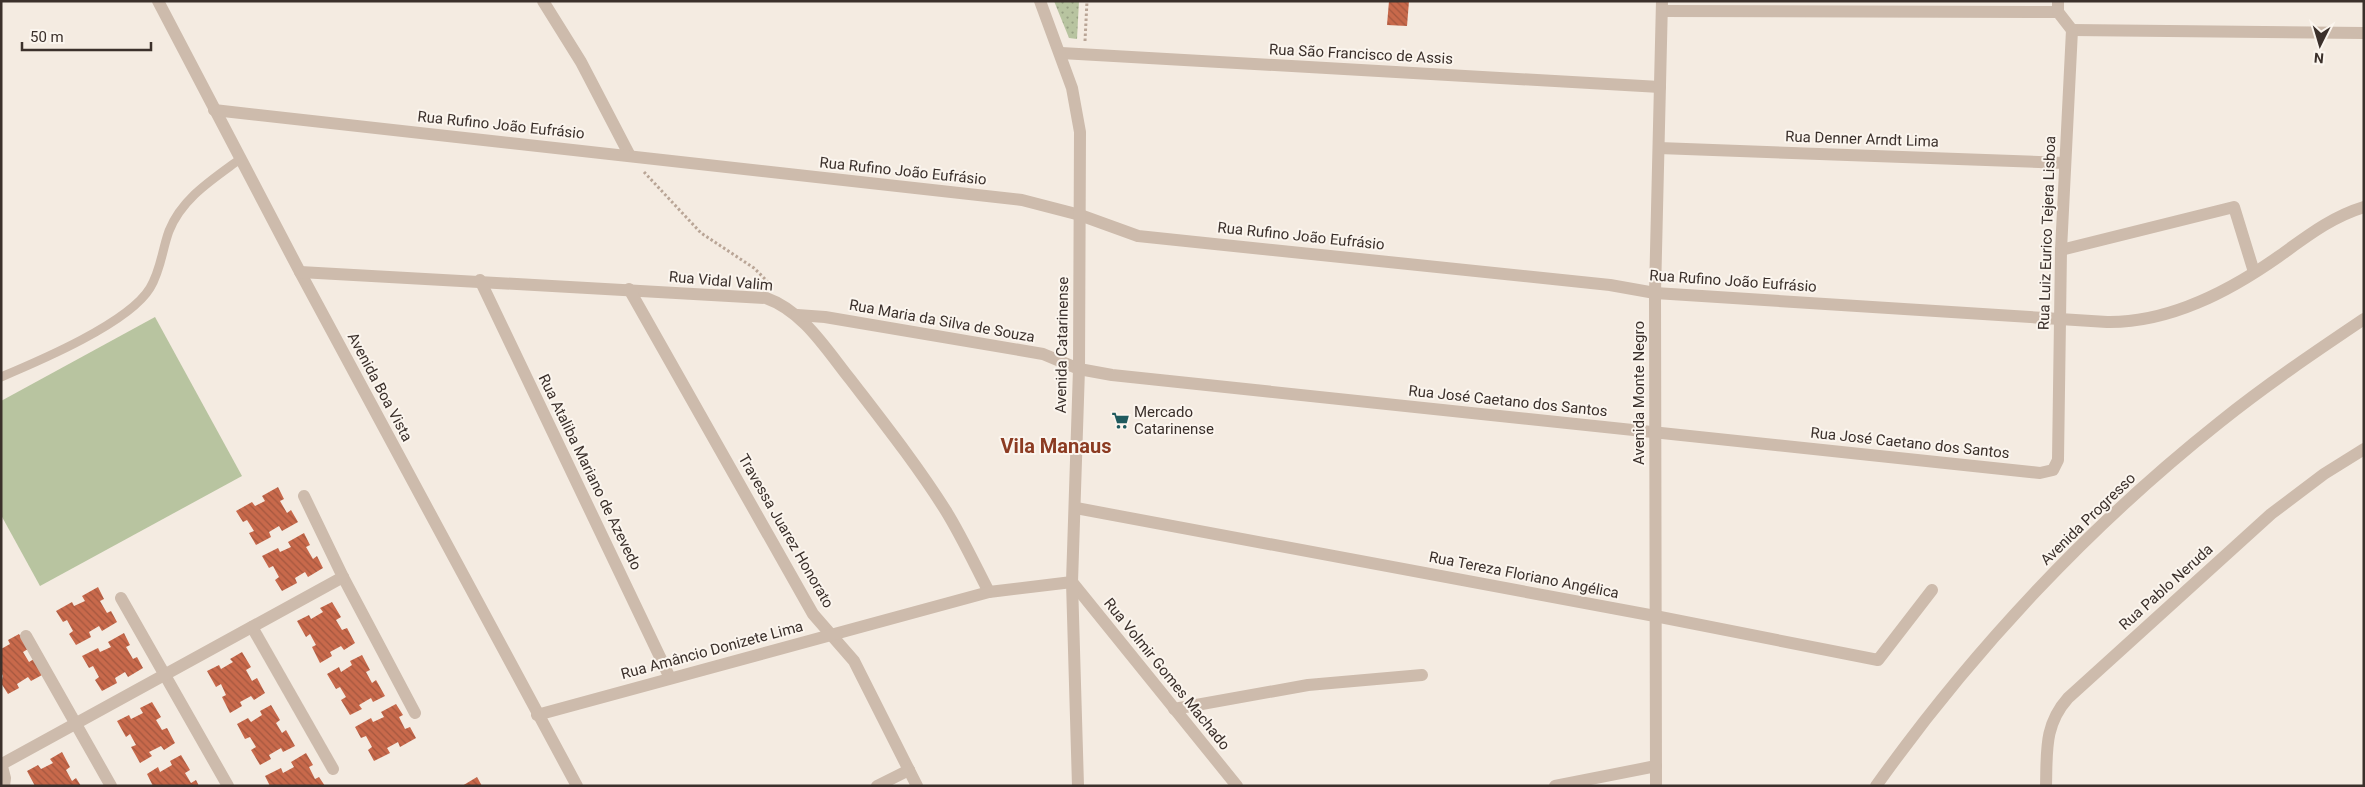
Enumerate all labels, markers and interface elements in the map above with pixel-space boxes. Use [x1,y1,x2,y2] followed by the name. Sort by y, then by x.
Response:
[22,20,151,52] scale bar
[2295,20,2345,70] north arrow
[30,28,64,46] text: 50 m
[1269,40,1453,68] street label: Rua São Francisco de Assis
[2313,50,2324,66] text: N
[417,107,585,143] street label: Rua Rufino João Eufrásio
[1785,127,1939,151] street label: Rua Denner Arndt Lima
[2035,136,2059,330] street label: Rua Luiz Eurico Tejera Lisboa
[819,153,987,189] street label: Rua Rufino João Eufrásio
[1217,218,1385,254] street label: Rua Rufino João Eufrásio
[1649,266,1817,296] street label: Rua Rufino João Eufrásio
[668,267,774,295] street label: Rua Vidal Valim
[1052,276,1072,414] street label: Avenida Catarinense
[848,296,1036,346] street label: Rua Maria da Silva de Souza
[1630,321,1648,465] street label: Avenida Monte Negro
[344,330,416,444] street label: Avenida Boa Vista
[535,371,645,573] street label: Rua Ataliba Mariano de Azevedo
[1408,382,1608,420] street label: Rua José Caetano dos Santos
[1134,403,1214,438] place label: Mercado Catarinense
[1110,411,1130,431] supermarket icon: Mercado Catarinense
[1810,424,2010,462] street label: Rua José Caetano dos Santos
[1001,434,1111,458] district label: Vila Manaus
[734,451,838,611] street label: Travessa Juarez Honorato
[2037,469,2139,569] street label: Avenida Progresso
[2115,540,2217,634] street label: Rua Pablo Neruda
[1427,548,1621,602] street label: Rua Tereza Floriano Angélica
[1100,594,1234,754] street label: Rua Volmir Gomes Machado
[619,617,805,683] street label: Rua Amâncio Donizete Lima

